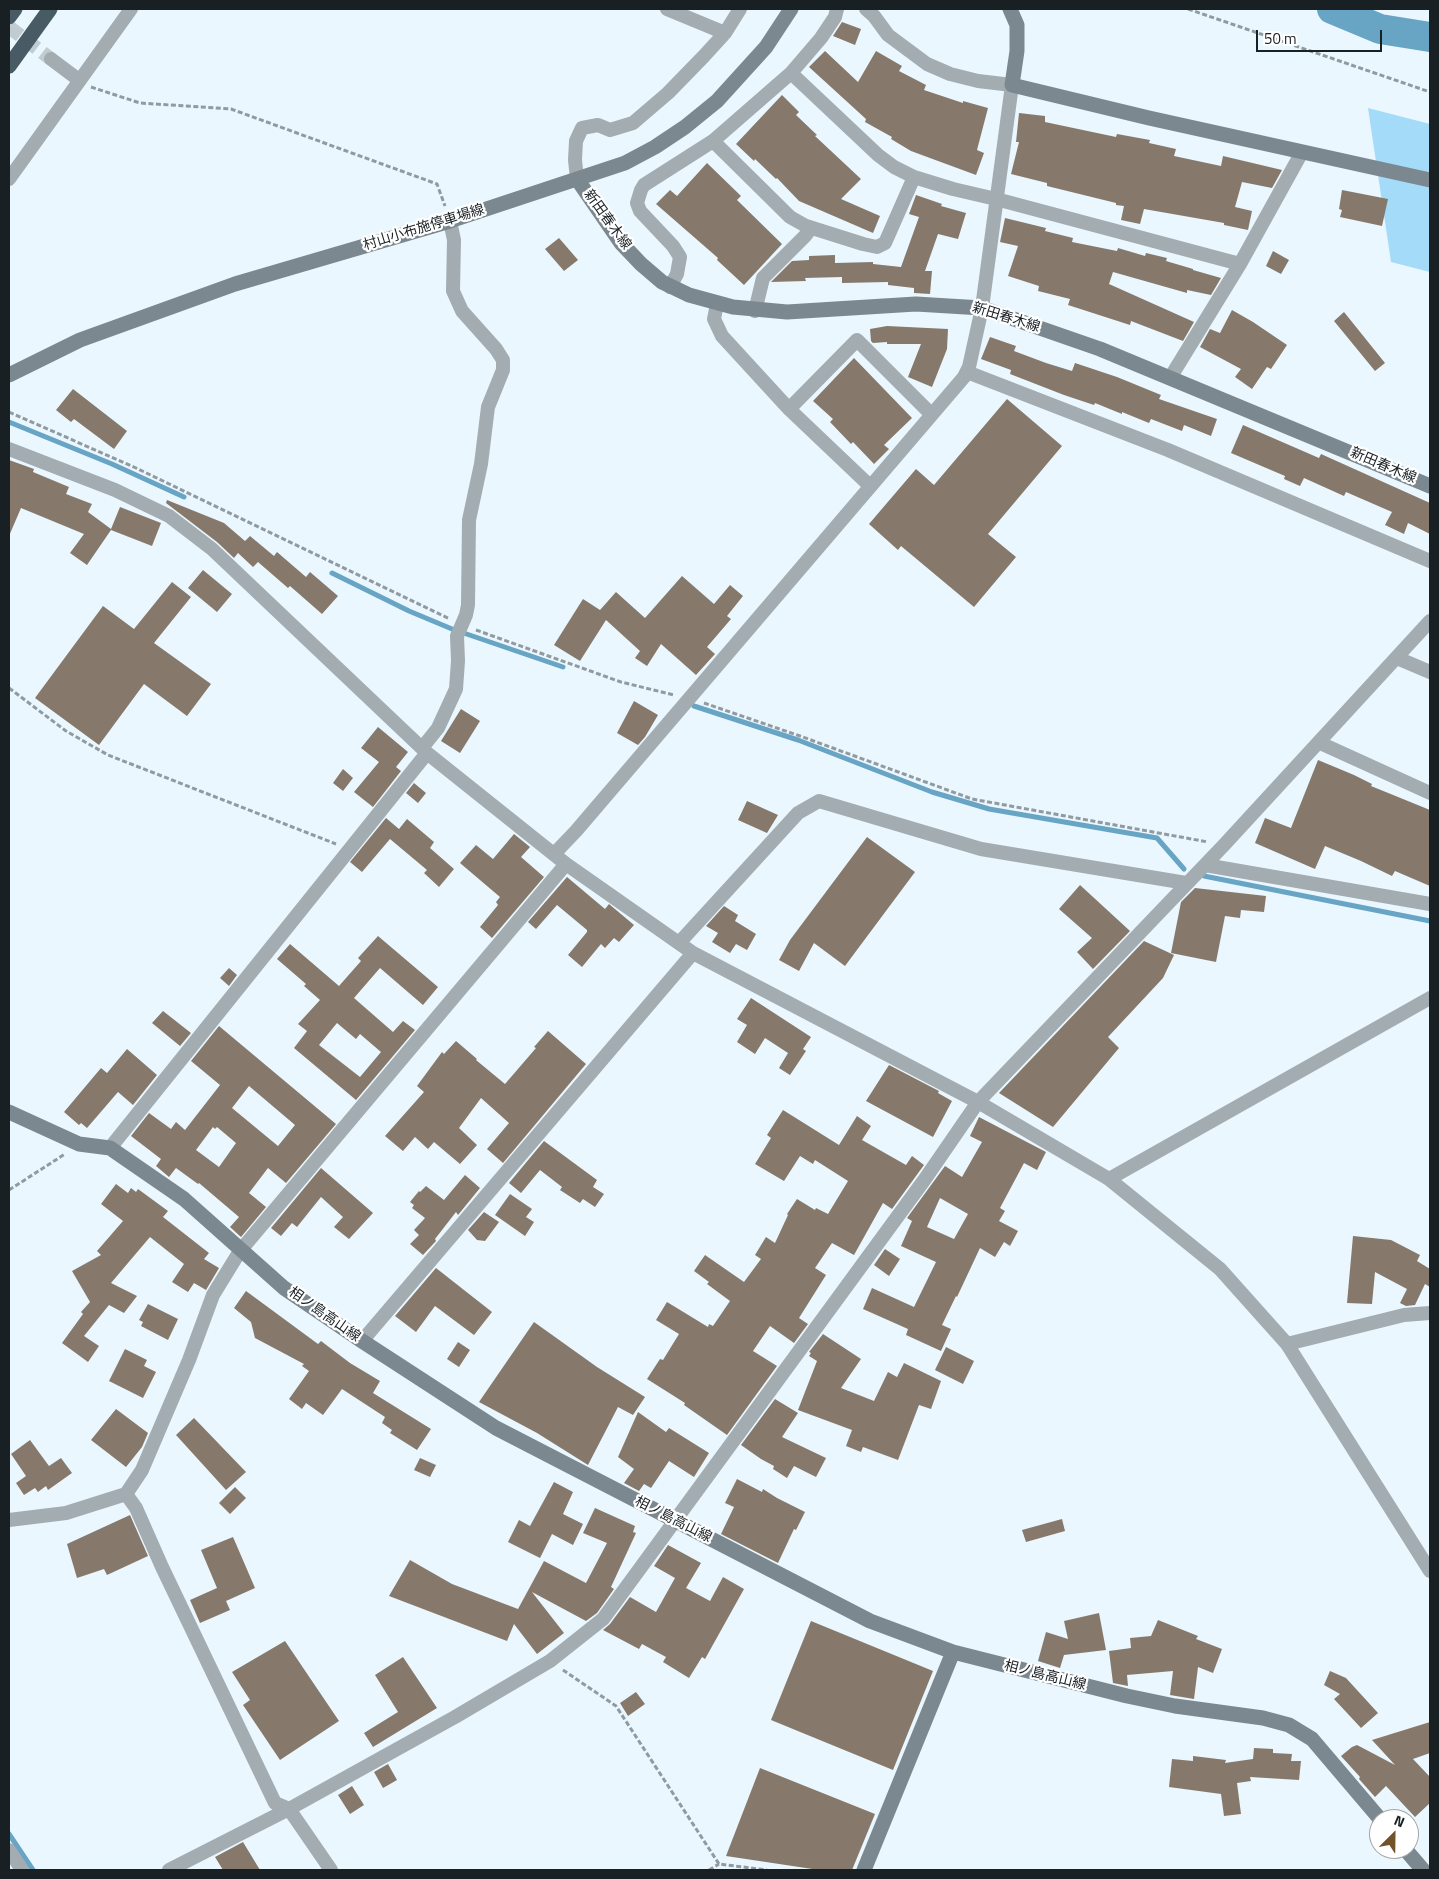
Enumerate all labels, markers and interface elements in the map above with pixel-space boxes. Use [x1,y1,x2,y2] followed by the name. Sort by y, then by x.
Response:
[1259,20,1385,52] scale bar
[1264,27,1297,50] text: 50 m
[580,187,634,253] street label: 新田春木線
[361,202,487,254] street label: 村山小布施停車場線
[970,300,1042,336] street label: 新田春木線
[1348,445,1418,487] street label: 新田春木線
[285,1284,363,1346] street label: 相ノ島高山線
[632,1493,714,1547] street label: 相ノ島高山線
[1002,1658,1088,1694] street label: 相ノ島高山線
[1369,1809,1419,1859] north arrow
[1391,1809,1408,1832] text: N

